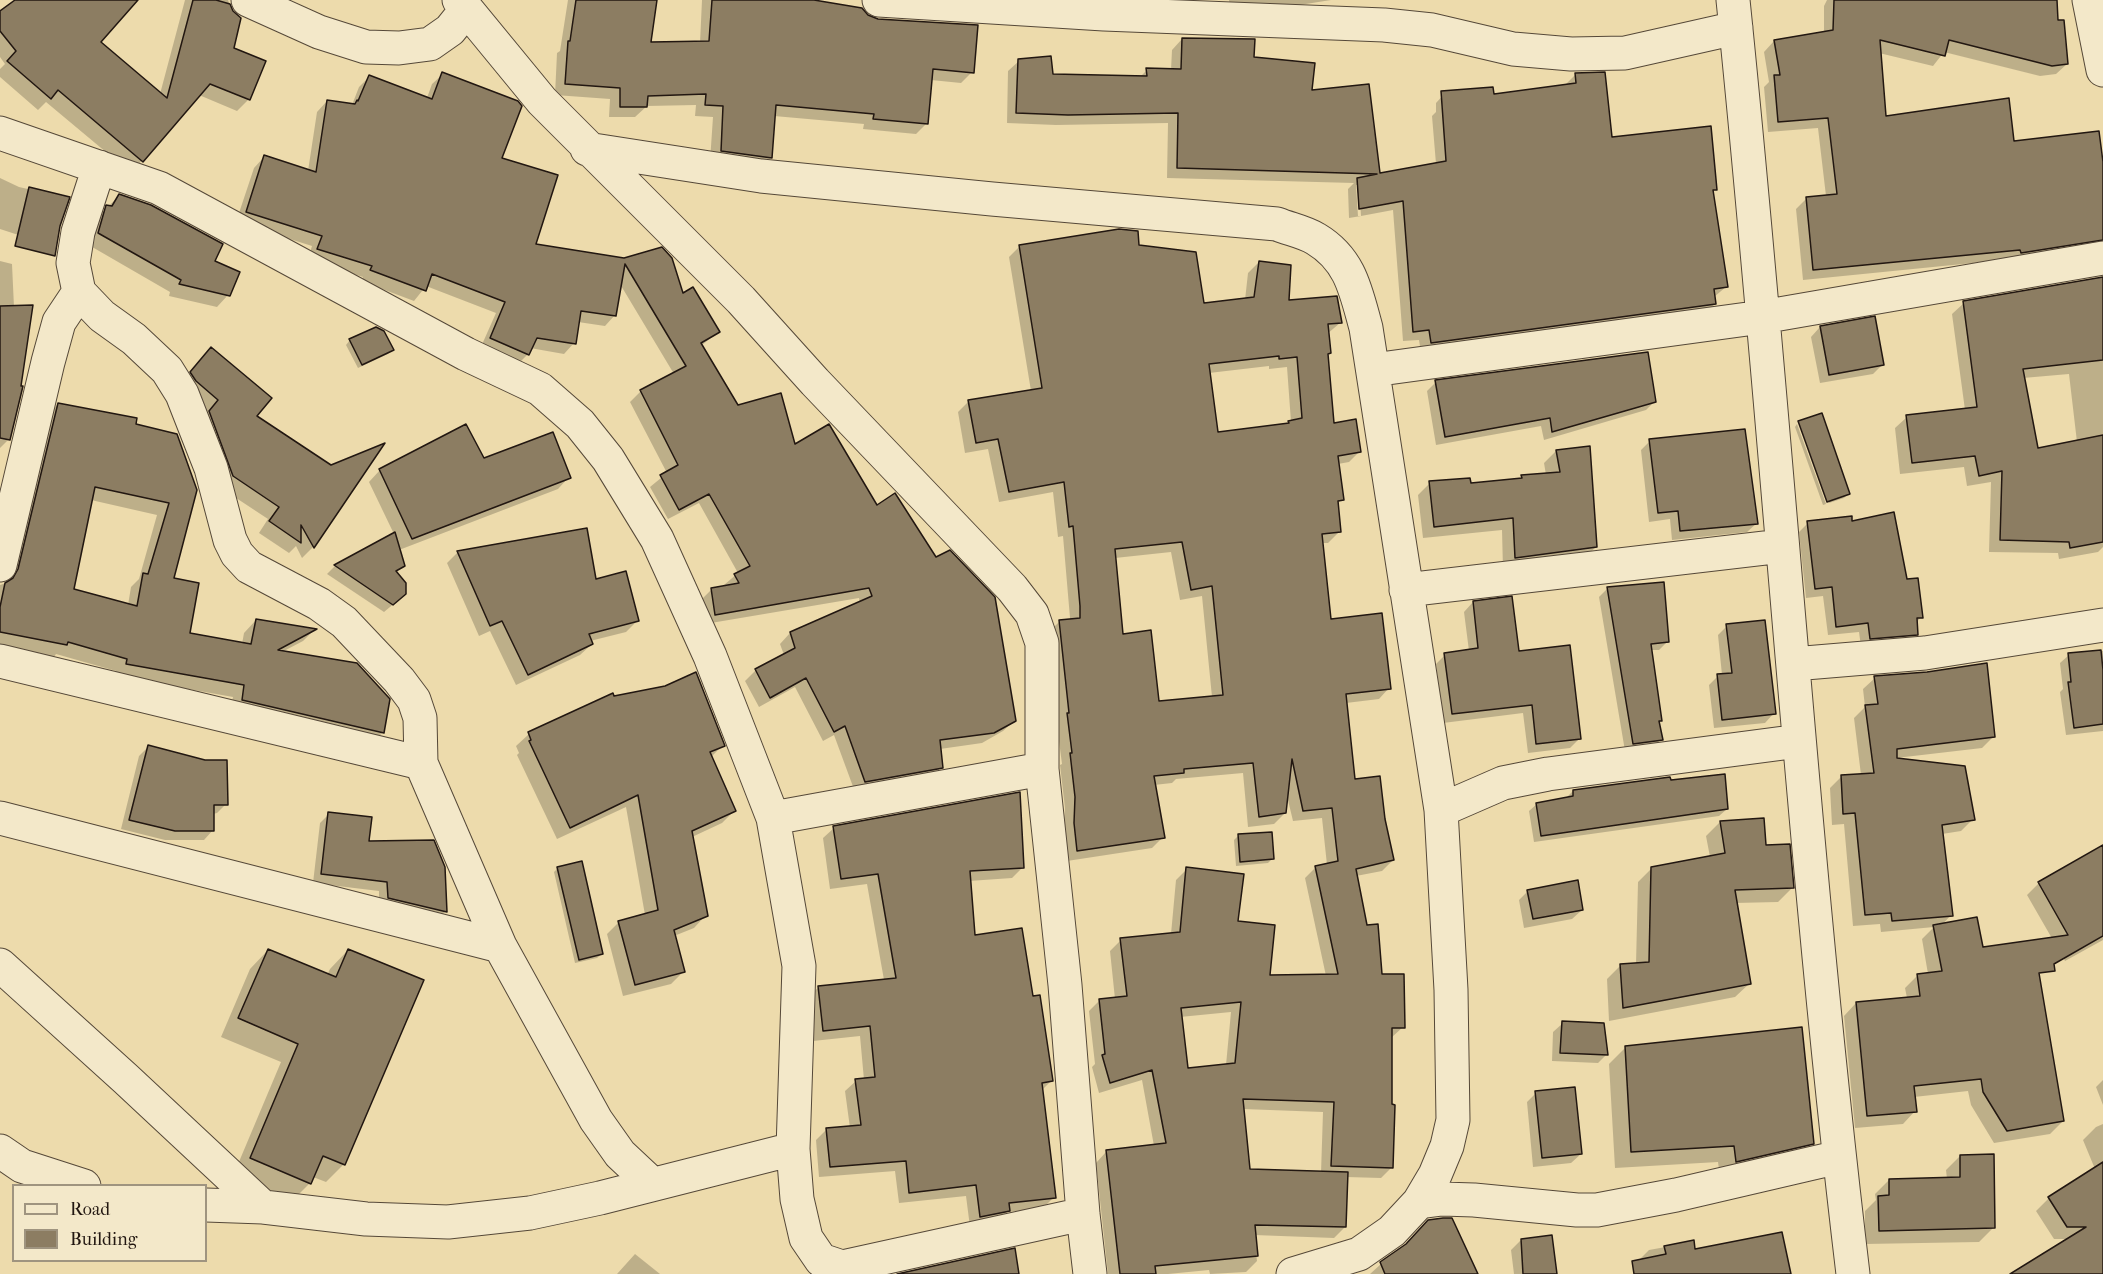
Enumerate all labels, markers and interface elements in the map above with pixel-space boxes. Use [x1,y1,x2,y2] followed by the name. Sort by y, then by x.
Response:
[12,1184,207,1262] legend
[70,1199,110,1220] text: Road
[70,1229,137,1250] text: Building

